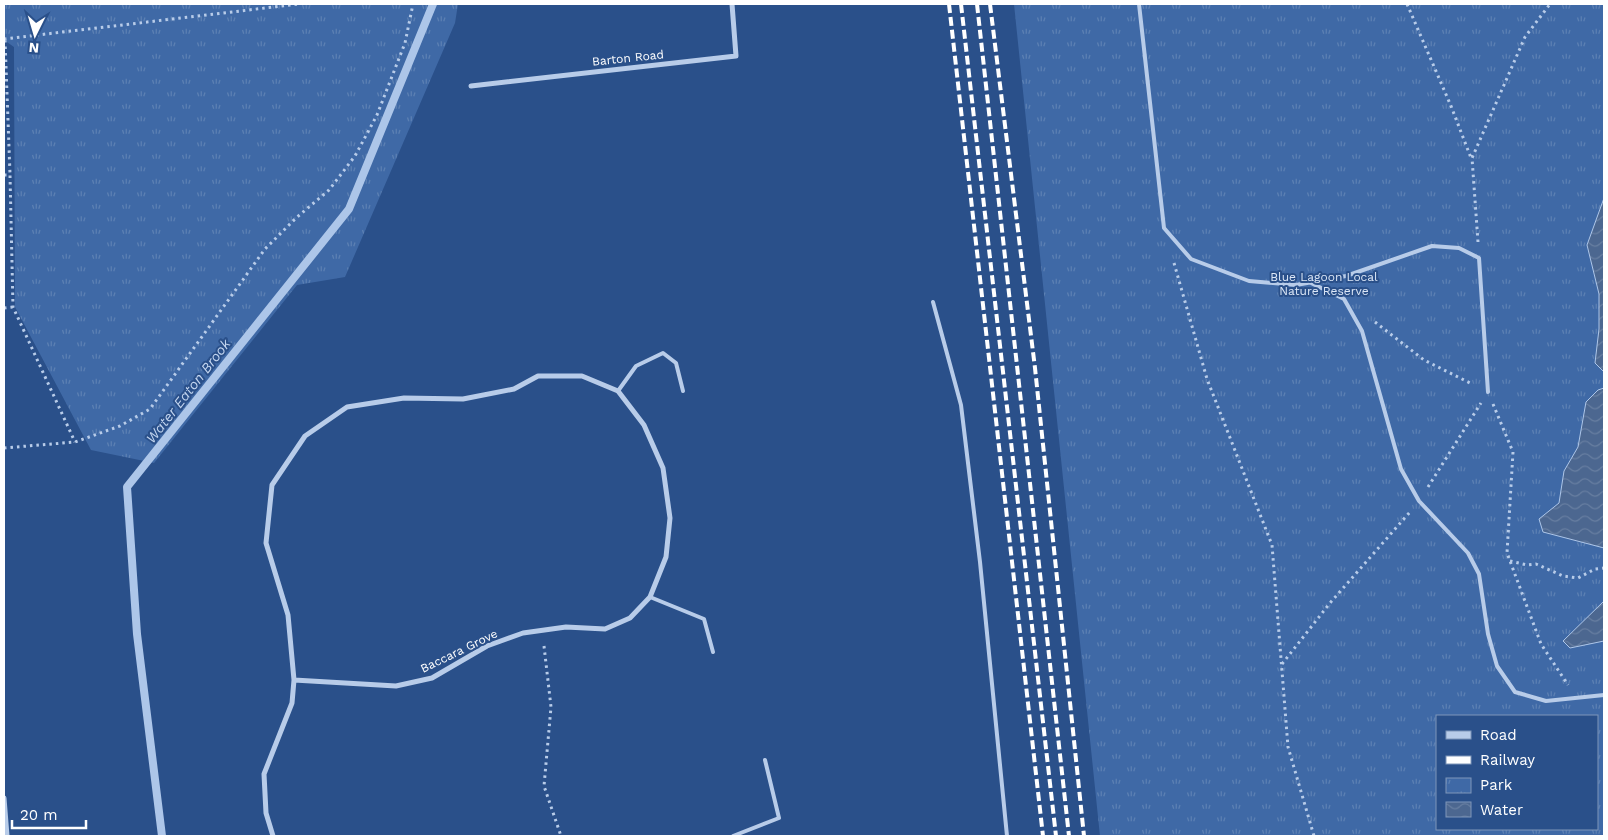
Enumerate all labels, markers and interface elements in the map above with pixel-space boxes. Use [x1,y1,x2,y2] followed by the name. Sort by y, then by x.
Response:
[10,10,60,60] north arrow
[28,40,40,56] text: N
[591,47,665,69] street label: Barton Road
[1270,270,1378,298] park label: Blue Lagoon Local Nature Reserve
[142,336,234,446] water label: Water Eaton Brook
[418,626,500,676] street label: Baccara Grove
[1436,715,1598,830] legend
[1480,726,1517,744] text: Road
[1480,751,1535,769] text: Railway
[1480,776,1513,794] text: Park
[12,798,86,830] scale bar
[1480,801,1523,819] text: Water
[20,806,58,824] text: 20 m

